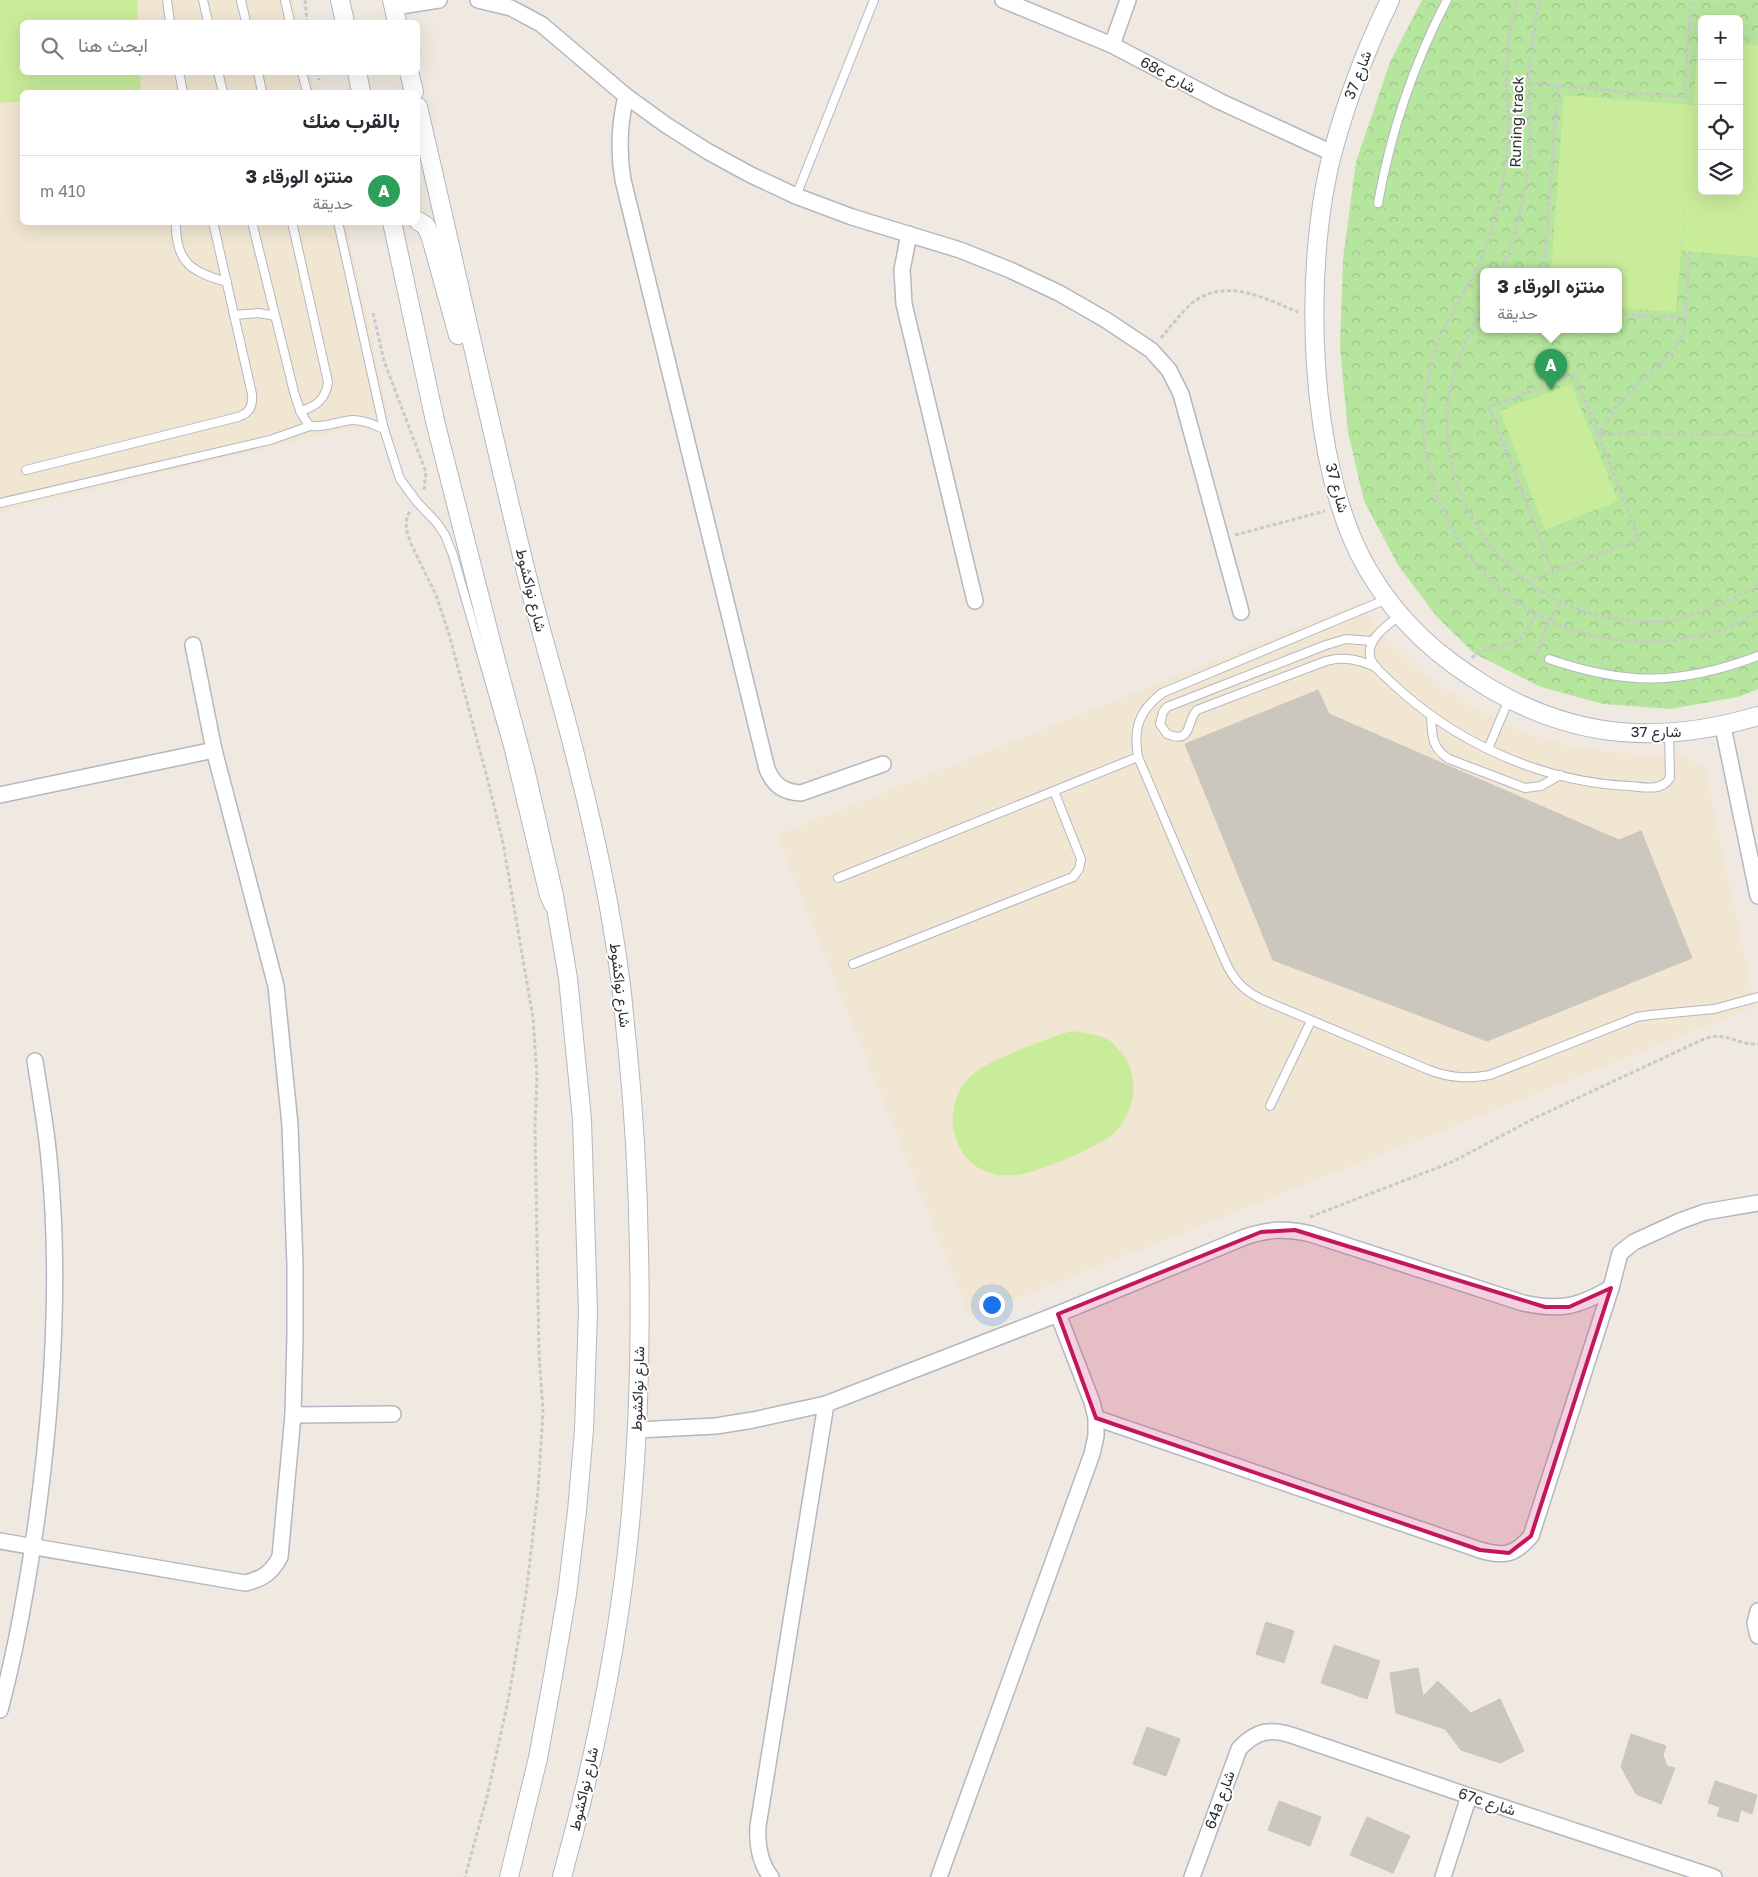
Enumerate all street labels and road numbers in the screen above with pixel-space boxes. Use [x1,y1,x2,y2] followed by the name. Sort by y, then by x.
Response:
[1340,48,1377,103] street label: شارع 37
[1136,52,1199,99] street label: 68c شارع
[1505,76,1527,168] street label: Runing track
[1320,461,1353,515] street label: شارع 37
[510,546,551,634] street label: شارع نواكشوط
[1631,722,1681,743] street label: شارع 37
[604,941,635,1029] street label: شارع نواكشوط
[627,1346,650,1432] street label: شارع نواكشوط
[565,1745,604,1833] street label: شارع نواكشوط
[1200,1768,1241,1832] street label: 64a شارع
[1455,1783,1518,1822] street label: 67c شارع

